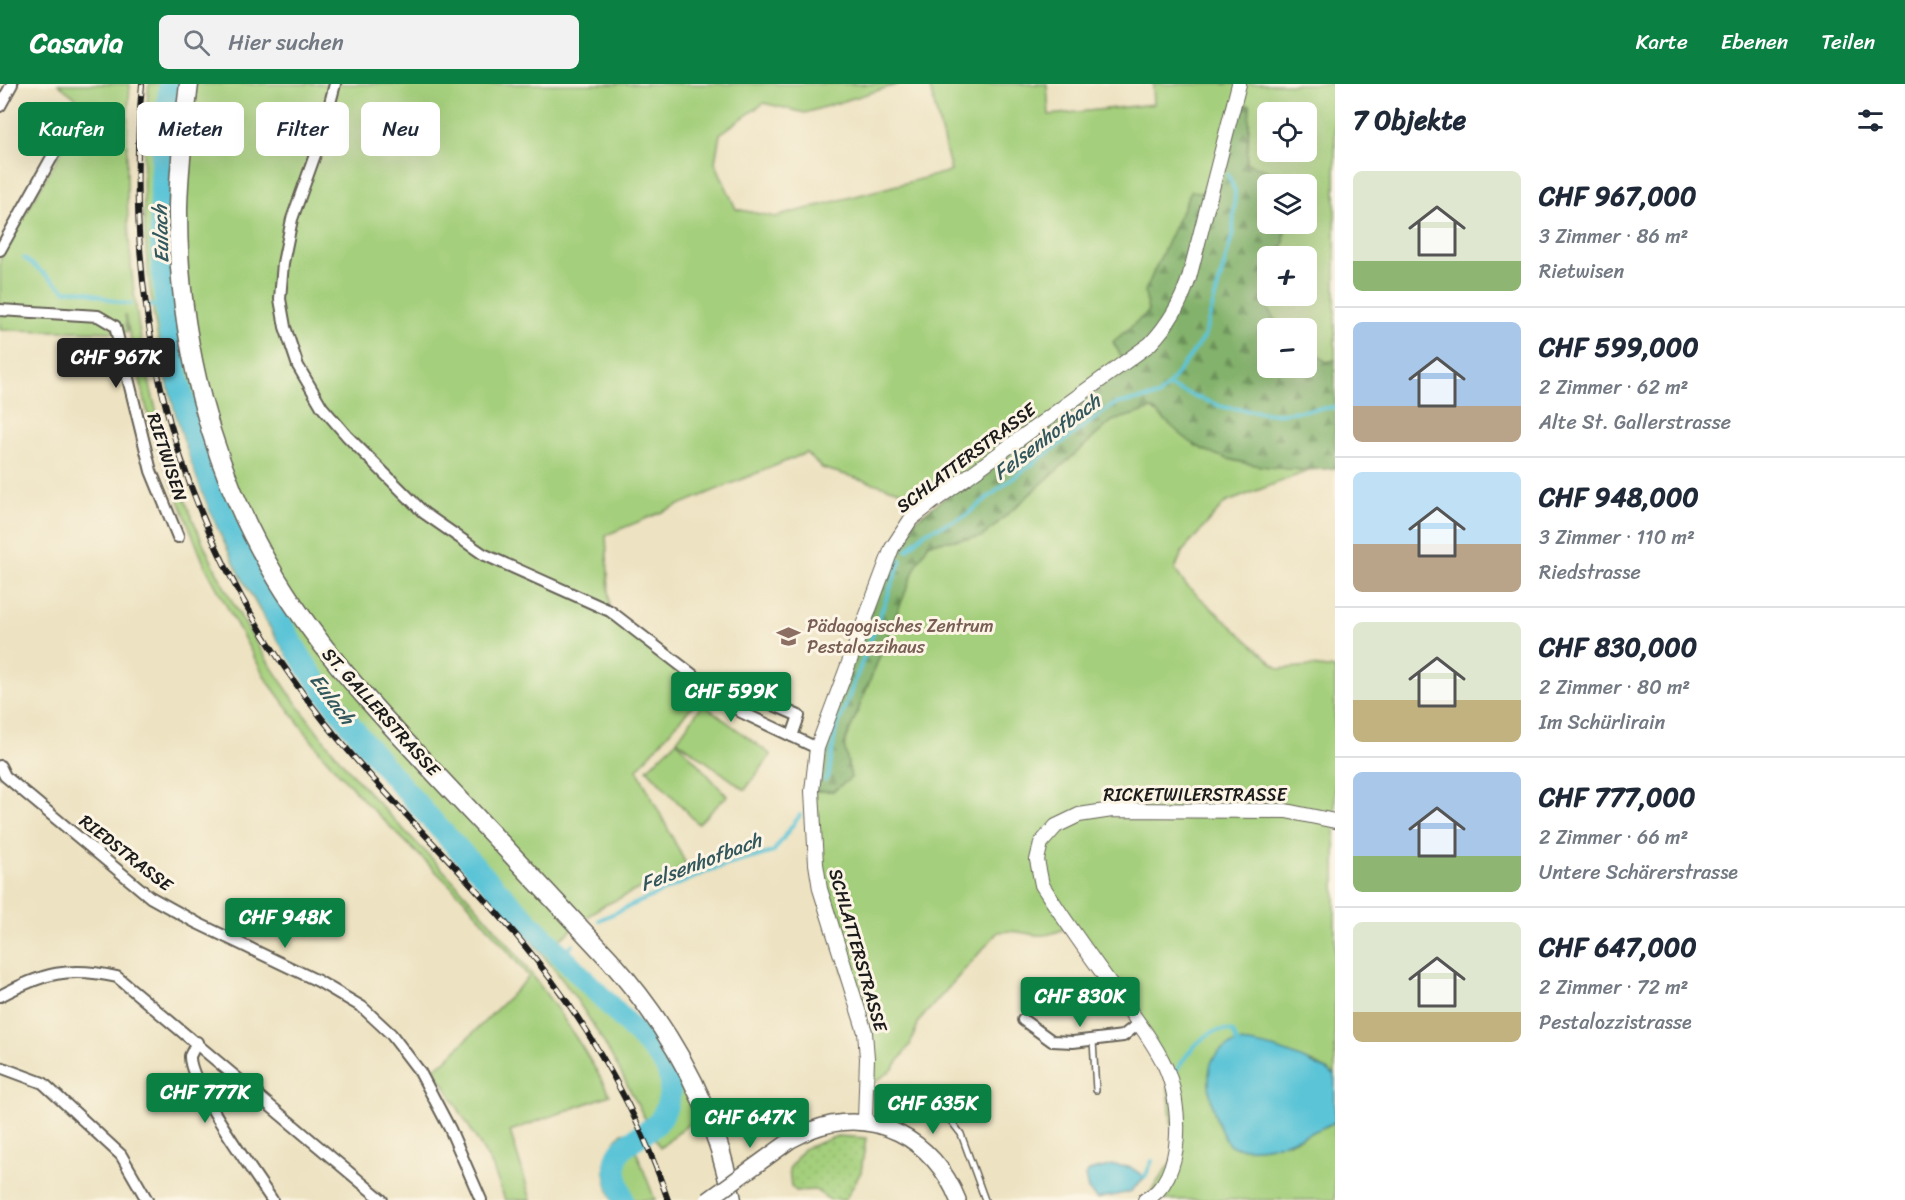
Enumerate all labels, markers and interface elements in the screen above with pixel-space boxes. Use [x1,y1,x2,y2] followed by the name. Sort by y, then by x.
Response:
[159,15,579,69] search box
[30,18,123,67] text: Casavia
[228,23,344,62] text: Hier suchen
[1636,23,1688,61] text: Karte
[1721,23,1788,61] text: Ebenen
[1821,23,1875,61] text: Teilen
[180,26,213,59] icon: search
[1353,97,1466,143] text: 7 Objekte
[18,102,125,156] chip: Kaufen
[137,102,244,156] chip: Mieten
[256,102,349,156] chip: Filter
[361,102,440,156] chip: Neu
[1257,102,1317,378] map controls
[1257,102,1317,162] button: locate
[1854,104,1887,137] icon: filters
[1539,173,1696,219] text: CHF 967,000
[1257,174,1317,234] button: layers
[1401,195,1473,267] icon: home
[142,203,180,264] water label: Eulach
[1539,219,1688,254] text: 3 Zimmer · 86 m²
[1257,246,1317,306] button: +
[1539,254,1624,289] text: Rietwisen
[1257,318,1317,378] button: −
[1539,324,1699,370] text: CHF 599,000
[54,338,178,389] pin: CHF 967K
[71,340,161,375] text: CHF 967K
[1401,346,1473,418] icon: home
[1539,370,1688,405] text: 2 Zimmer · 62 m²
[986,383,1110,489] water label: Felsenhofbach
[889,394,1044,522] street label: SCHLATTERSTRASSE
[1539,405,1731,440] text: Alte St. Gallerstrasse
[138,409,196,506] street label: RIETWISEN
[1539,474,1699,520] text: CHF 948,000
[1401,496,1473,568] icon: home
[1539,520,1695,555] text: 3 Zimmer · 110 m²
[1539,555,1641,590] text: Riedstrasse
[807,610,994,663] place label: Pädagogisches Zentrum Pestalozzihaus
[776,623,802,649] school or university icon: Pädagogisches Zentrum Pestalozzihaus
[1539,624,1697,670] text: CHF 830,000
[314,640,449,785] street label: ST. GALLERSTRASSE
[1401,646,1473,718] icon: home
[301,665,364,734] water label: Eulach
[1539,670,1690,705] text: 2 Zimmer · 80 m²
[669,672,793,723] pin: CHF 599K
[685,674,777,709] text: CHF 599K
[1539,705,1665,740] text: Im Schürlirain
[1539,774,1695,820] text: CHF 777,000
[1104,779,1287,811] street label: RICKETWILERSTRASSE
[1401,796,1473,868] icon: home
[72,806,181,901] street label: RIEDSTRASSE
[1539,820,1688,855] text: 2 Zimmer · 66 m²
[635,822,769,901] water label: Felsenhofbach
[1539,855,1738,890] text: Untere Schärerstrasse
[819,865,897,1036] street label: SCHLATTERSTRASSE
[223,898,347,949] pin: CHF 948K
[239,900,331,935] text: CHF 948K
[1539,924,1697,970] text: CHF 647,000
[1401,946,1473,1018] icon: home
[1539,970,1688,1005] text: 2 Zimmer · 72 m²
[1018,977,1142,1028] pin: CHF 830K
[1035,979,1125,1014] text: CHF 830K
[1539,1005,1692,1040] text: Pestalozzistrasse
[143,1073,267,1124] pin: CHF 777K
[160,1075,250,1110] text: CHF 777K
[871,1084,995,1135] pin: CHF 635K
[888,1086,978,1121] text: CHF 635K
[688,1098,812,1149] pin: CHF 647K
[705,1100,795,1135] text: CHF 647K

